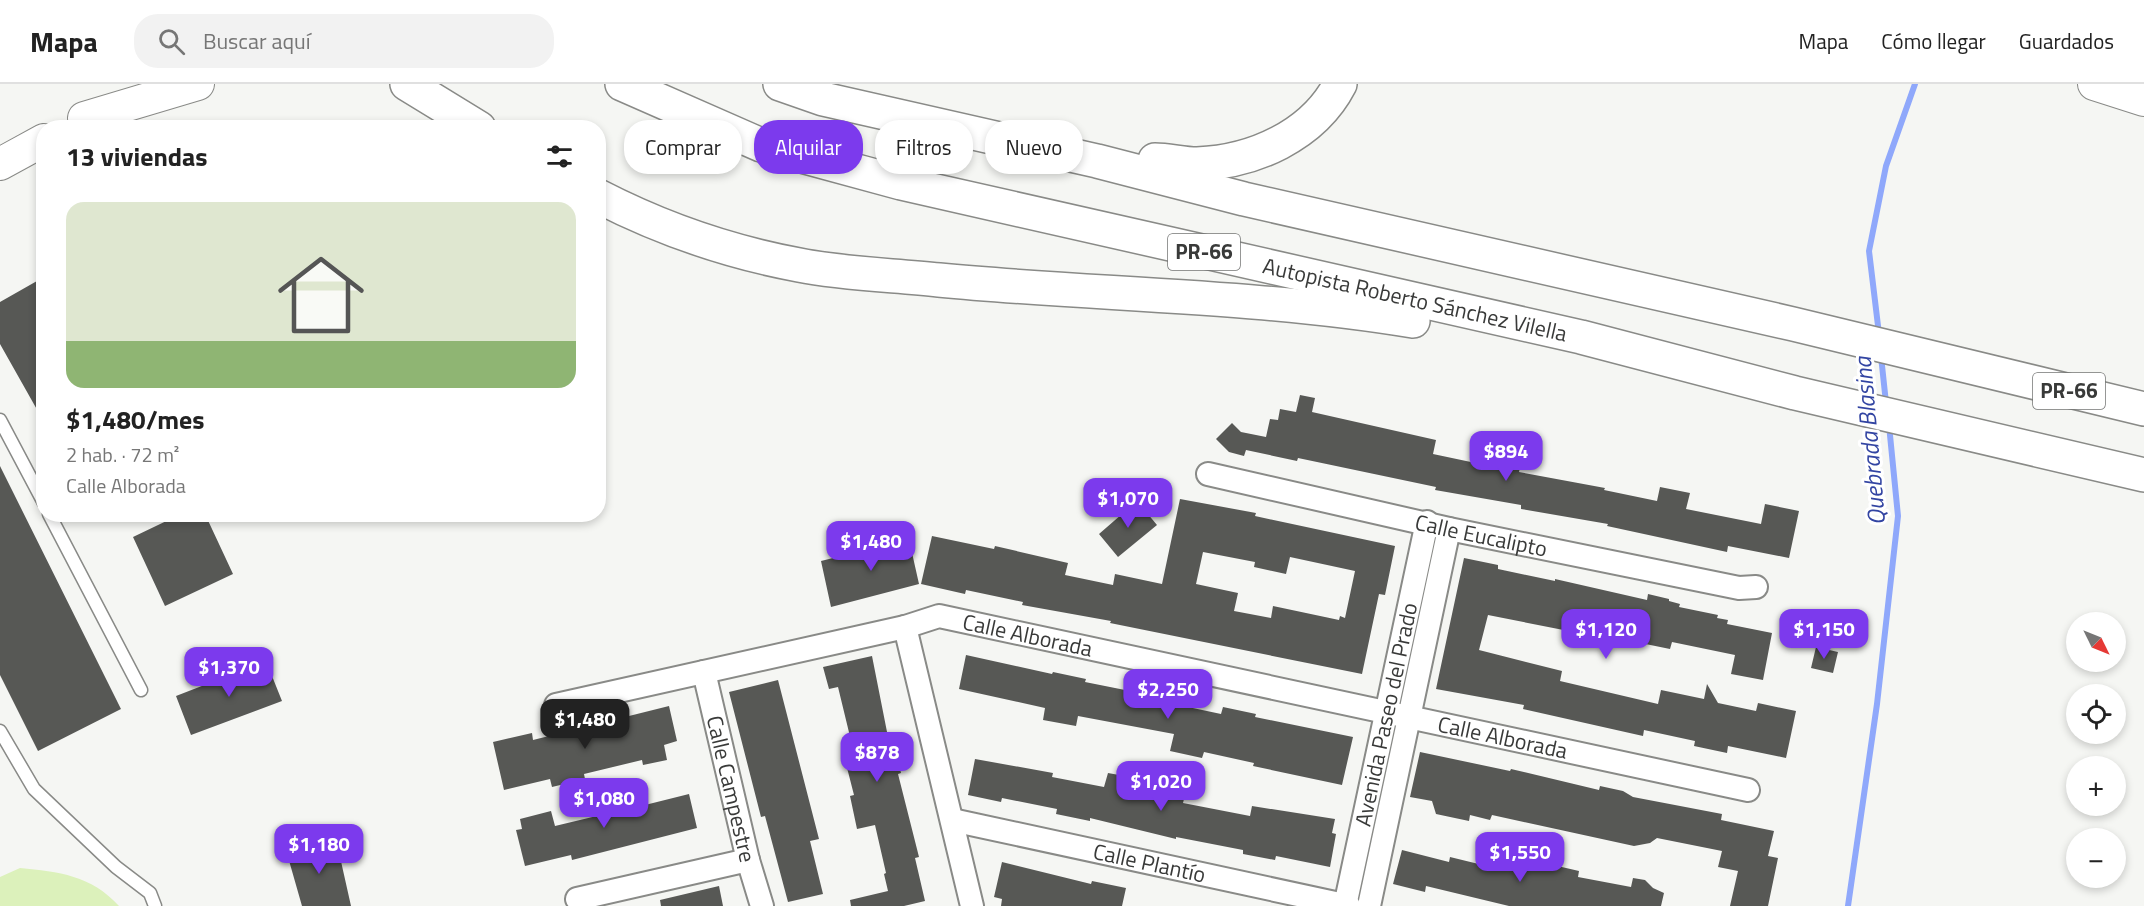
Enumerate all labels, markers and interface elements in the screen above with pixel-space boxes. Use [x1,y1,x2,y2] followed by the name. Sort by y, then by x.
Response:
[134,14,554,68] search box
[30,20,98,63] text: Mapa
[203,24,311,58] text: Buscar aquí
[155,25,188,58] icon: search
[1799,25,1848,57] text: Mapa
[1881,25,1986,57] text: Cómo llegar
[2019,25,2114,57] text: Guardados
[624,120,742,174] chip: Comprar
[754,120,863,174] chip: Alquilar
[875,120,973,174] chip: Filtros
[985,120,1083,174] chip: Nuevo
[66,137,208,176] text: 13 viviendas
[543,140,576,173] icon: filters
[1168,234,1240,270] road number: PR-66
[267,241,375,349] icon: home
[1260,248,1571,350] street label: Autopista Roberto Sánchez Vilella
[1844,353,1894,527] water label: Quebrada Blasina
[2033,373,2105,409] road number: PR-66
[66,400,205,439] text: $1,480/mes
[1470,431,1542,482] pin: $894
[1484,435,1528,466] text: $894
[66,439,179,470] text: 2 hab. · 72 m²
[66,470,186,501] text: Calle Alborada
[1079,478,1177,529] pin: $1,070
[1097,482,1159,513] text: $1,070
[1412,505,1550,566] street label: Calle Eucalipto
[822,521,920,572] pin: $1,480
[840,525,902,556] text: $1,480
[1346,599,1426,829] street label: Avenida Paseo del Prado
[960,605,1096,666] street label: Calle Alborada
[1557,609,1655,660] pin: $1,120
[1775,609,1873,660] pin: $1,150
[2066,612,2126,672] north arrow
[2066,612,2126,888] map controls
[1575,613,1637,644] text: $1,120
[1793,613,1855,644] text: $1,150
[180,647,278,698] pin: $1,370
[198,651,260,682] text: $1,370
[1119,669,1217,720] pin: $2,250
[1137,673,1199,704] text: $2,250
[2066,684,2126,744] button: locate
[536,699,634,750] pin: $1,480
[554,703,616,734] text: $1,480
[1435,707,1571,768] street label: Calle Alborada
[698,712,765,866] street label: Calle Campestre
[841,732,913,783] pin: $878
[855,736,899,767] text: $878
[2066,756,2126,816] button: +
[1112,761,1210,812] pin: $1,020
[1130,765,1192,796] text: $1,020
[555,778,653,829] pin: $1,080
[573,782,635,813] text: $1,080
[270,824,368,875] pin: $1,180
[288,828,350,859] text: $1,180
[2066,828,2126,888] button: −
[1471,832,1569,883] pin: $1,550
[1090,834,1209,891] street label: Calle Plantío
[1489,836,1551,867] text: $1,550

